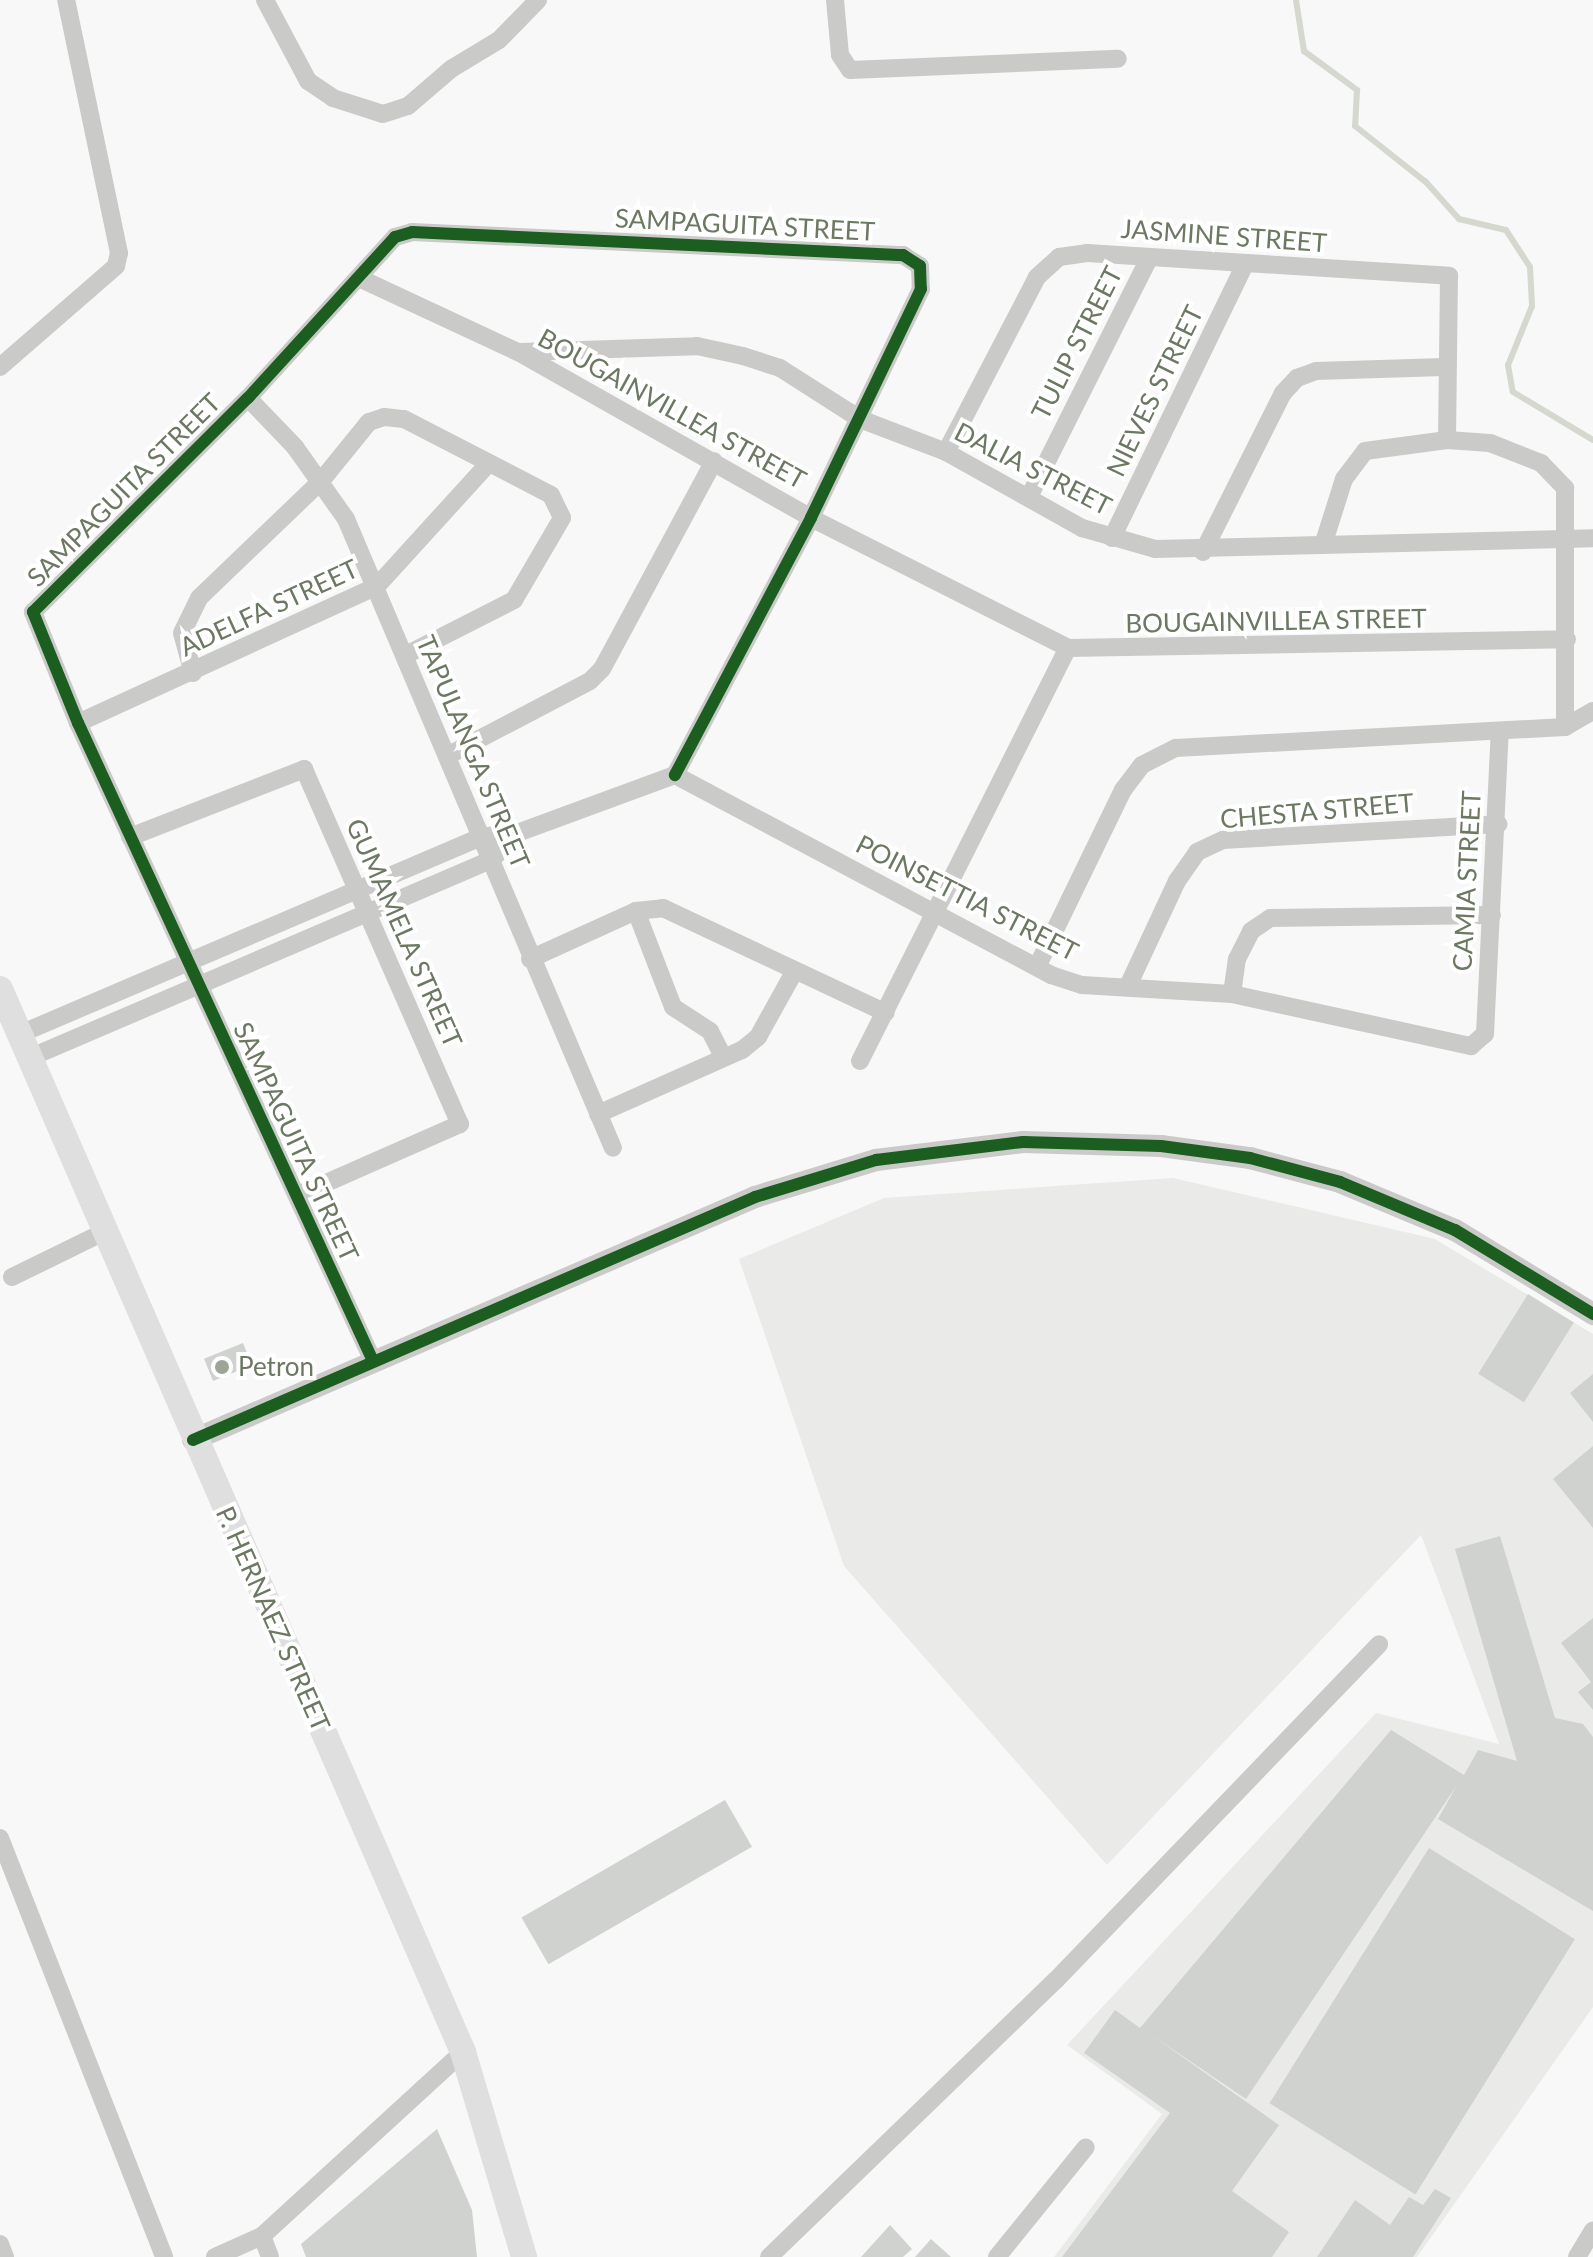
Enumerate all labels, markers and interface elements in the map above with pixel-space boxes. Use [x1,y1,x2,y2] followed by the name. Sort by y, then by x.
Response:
[614,203,876,247] street label: SAMPAGUITA STREET
[1120,213,1328,259] street label: JASMINE STREET
[1025,261,1129,425] street label: TULIP STREET
[1100,300,1210,482] street label: NIEVES STREET
[532,322,812,496] street label: BOUGAINVILLEA STREET
[21,387,227,593] street label: SAMPAGUITA STREET
[949,416,1117,522] street label: DALIA STREET
[174,553,364,663] street label: ADELFA STREET
[1125,603,1427,639] street label: BOUGAINVILLEA STREET
[410,630,536,874] street label: TAPULANGA STREET
[1218,787,1416,835] street label: CHESTA STREET
[1447,789,1487,973] street label: CAMIA STREET
[339,813,469,1053] street label: GUMAMELA STREET
[850,828,1084,968] street label: POINSETTIA STREET
[227,1017,365,1267] street label: SAMPAGUITA STREET
[238,1351,314,1383] place label: Petron
[213,1358,231,1376] marker: Petron
[209,1502,337,1736] street label: P. HERNAEZ STREET

